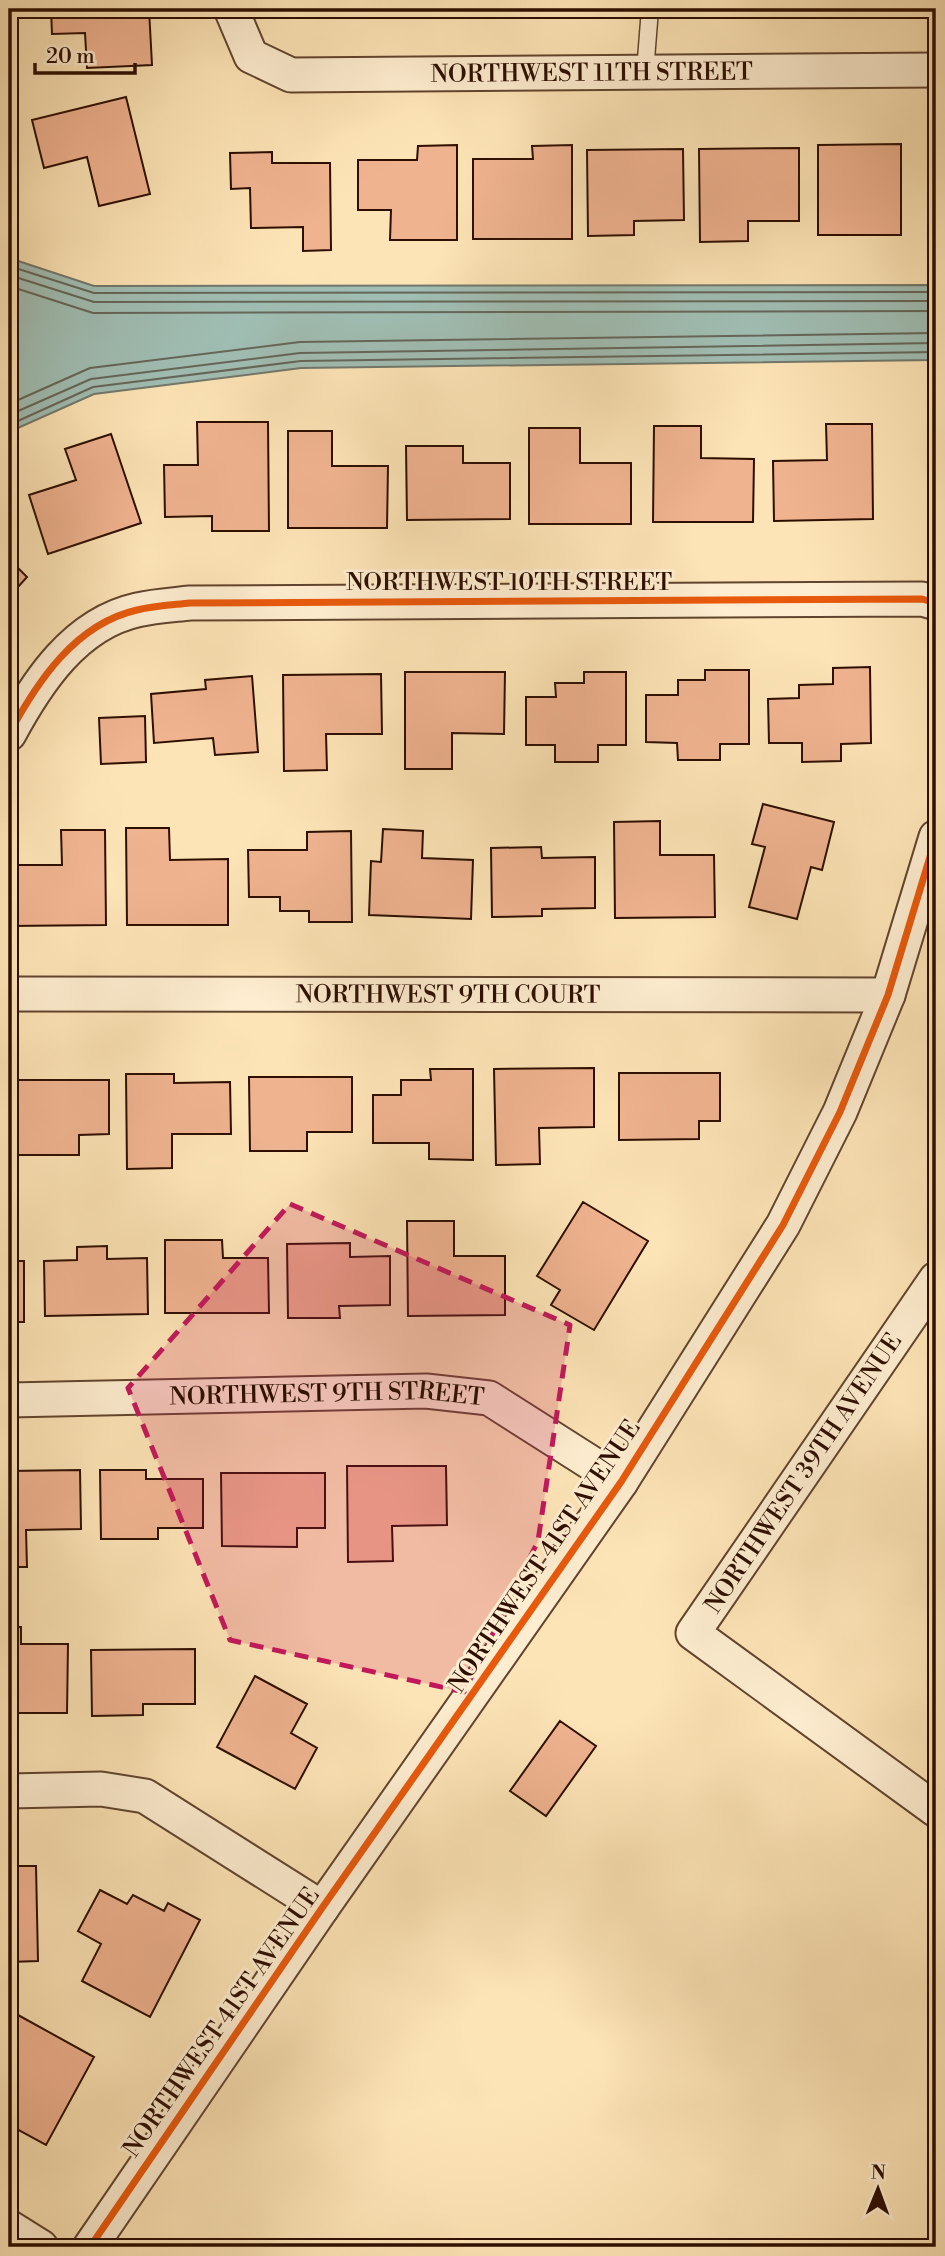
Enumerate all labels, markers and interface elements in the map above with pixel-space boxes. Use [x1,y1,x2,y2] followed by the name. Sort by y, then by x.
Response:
[35,32,135,76] scale bar
[46,44,95,70] text: 20 m
[430,57,753,90] street label: NORTHWEST 11TH STREET
[346,568,672,598] street label: NORTHWEST 10TH STREET
[295,980,601,1011] street label: NORTHWEST 9TH COURT
[699,1328,909,1619] street label: NORTHWEST 39TH AVENUE
[169,1376,486,1413] street label: NORTHWEST 9TH STREET
[442,1415,647,1699] street label: NORTHWEST 41ST AVENUE
[117,1882,327,2163] street label: NORTHWEST 41ST AVENUE
[844,2154,914,2224] north arrow
[871,2161,886,2185] text: N

